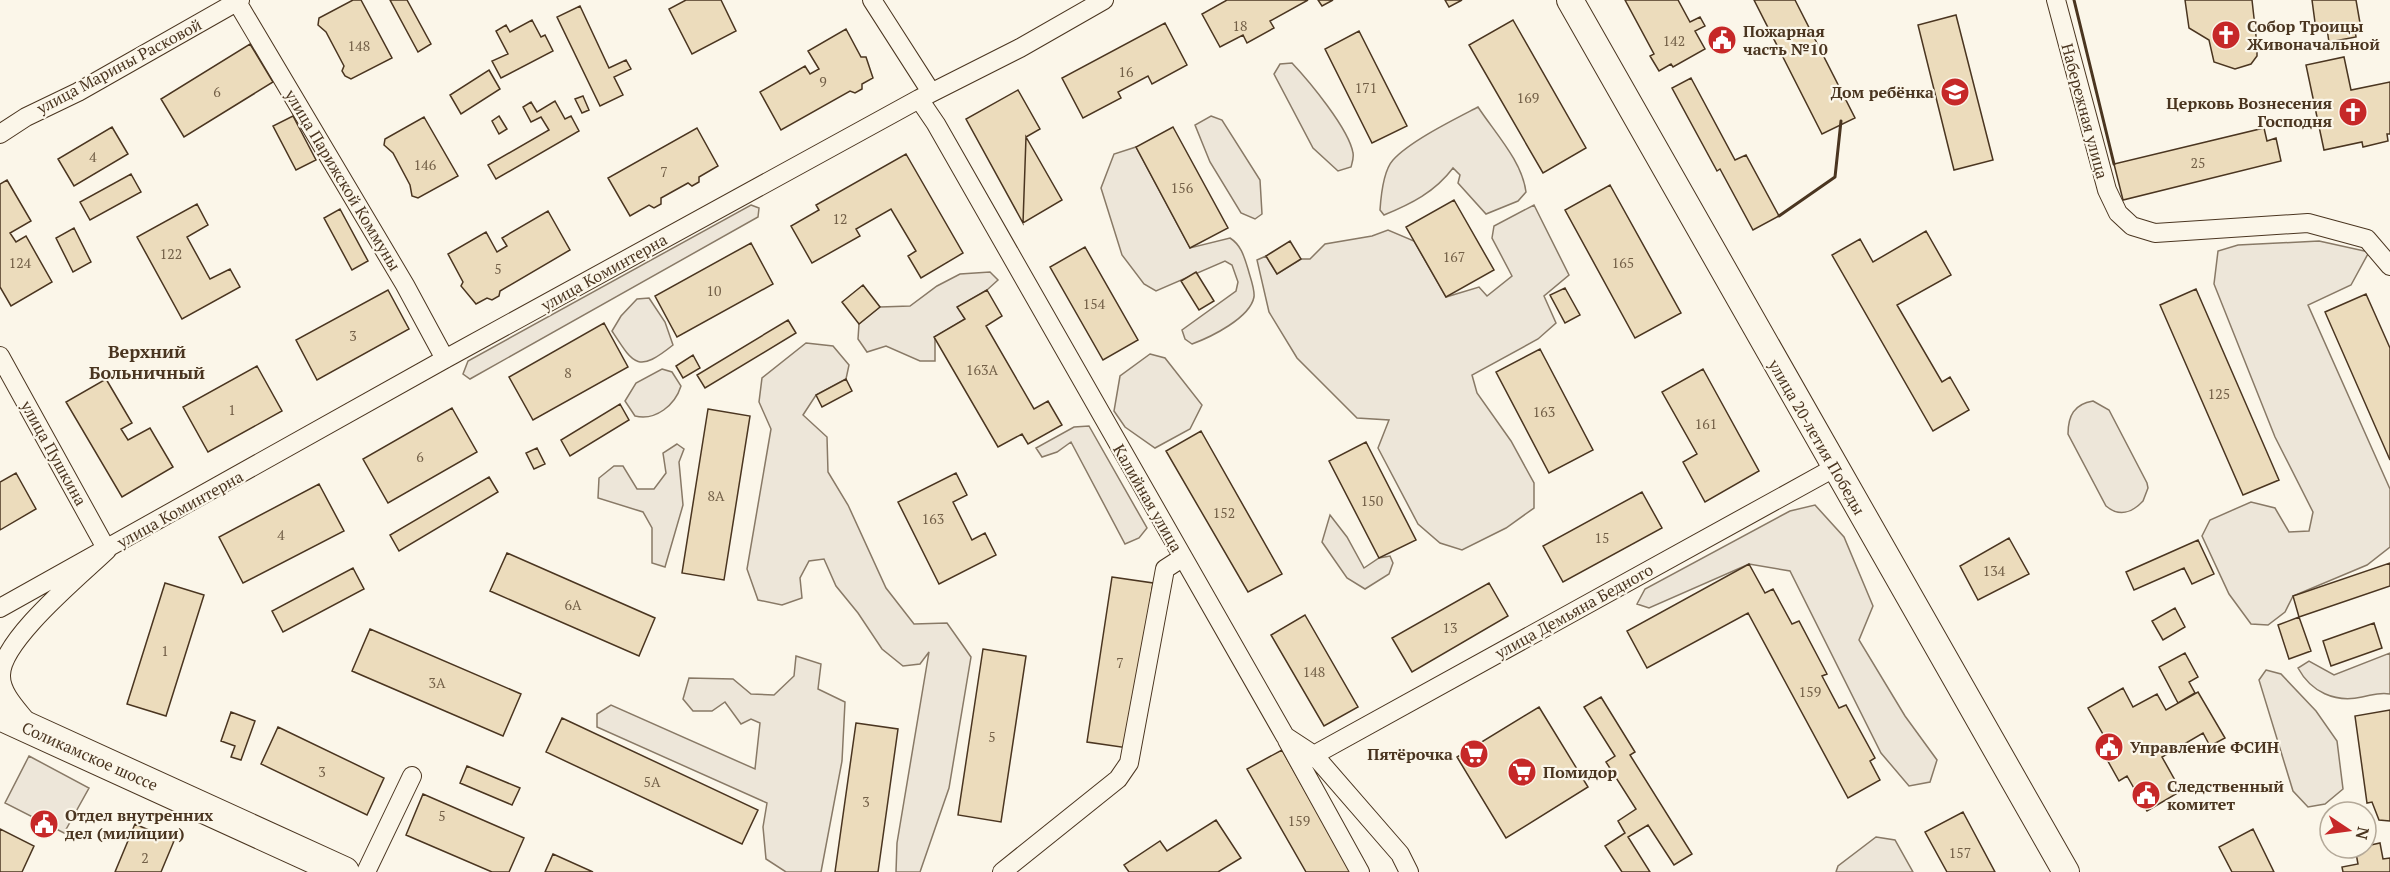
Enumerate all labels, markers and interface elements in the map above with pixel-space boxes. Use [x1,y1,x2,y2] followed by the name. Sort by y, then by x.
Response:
[32,13,206,119] street label: улица Марины Расковой
[2247,15,2380,55] place label: Собор Троицы Живоначальной
[1233,16,1247,35] house number: 18
[2210,19,2242,51] church icon: Собор Троицы Живоначальной
[1743,20,1828,60] place label: Пожарная часть №10
[1706,24,1738,56] public building icon: Пожарная часть №10
[1663,31,1685,50] house number: 142
[348,36,370,55] house number: 148
[2056,41,2114,181] street label: Набережная улица
[1119,62,1134,81] house number: 16
[819,72,827,91] house number: 9
[1939,76,1971,108] school or university icon: Дом ребёнка
[1355,78,1377,97] house number: 171
[1831,81,1934,103] place label: Дом ребёнка
[213,82,221,101] house number: 6
[279,84,406,275] street label: улица Парижской Коммуны
[1517,88,1539,107] house number: 169
[2166,92,2332,132] place label: Церковь Вознесения Господня
[2337,96,2369,128] church icon: Церковь Вознесения Господня
[89,147,97,166] house number: 4
[2191,153,2205,172] house number: 25
[414,155,437,174] house number: 146
[660,162,668,181] house number: 7
[1171,178,1194,197] house number: 156
[833,209,847,228] house number: 12
[536,228,671,316] street label: улица Коминтерна
[160,244,182,263] house number: 122
[1443,247,1465,266] house number: 167
[9,253,32,272] house number: 124
[1612,253,1634,272] house number: 165
[494,259,502,278] house number: 5
[707,281,721,300] house number: 10
[1083,294,1106,313] house number: 154
[349,326,357,345] house number: 3
[89,339,205,384] district label: Верхний Больничный
[1763,354,1871,519] street label: улица 20-летия Победы
[966,360,998,379] house number: 163А
[564,363,572,382] house number: 8
[2208,384,2230,403] house number: 125
[15,396,92,510] street label: улица Пушкина
[228,400,236,419] house number: 1
[1533,402,1555,421] house number: 163
[1695,414,1717,433] house number: 161
[1108,440,1188,556] street label: Калийная улица
[416,447,424,466] house number: 6
[112,465,247,553] street label: улица Коминтерна
[707,486,725,505] house number: 8А
[1361,491,1383,510] house number: 150
[1213,503,1235,522] house number: 152
[922,509,944,528] house number: 163
[277,525,285,544] house number: 4
[1595,528,1609,547] house number: 15
[1490,558,1657,664] street label: улица Демьяна Бедного
[1983,561,2006,580] house number: 134
[564,595,582,614] house number: 6А
[1443,618,1457,637] house number: 13
[161,641,169,660] house number: 1
[1116,653,1124,672] house number: 7
[1303,662,1325,681] house number: 148
[428,673,446,692] house number: 3А
[1799,682,1821,701] house number: 159
[19,716,161,796] street label: Соликамское шоссе
[988,727,996,746] house number: 5
[2093,731,2125,763] public building icon: Управление ФСИН
[2130,736,2279,758] place label: Управление ФСИН
[1458,738,1490,770] supermarket icon: Пятёрочка
[1367,743,1453,765] place label: Пятёрочка
[1506,756,1538,788] supermarket icon: Помидор
[1543,761,1617,783] place label: Помидор
[318,762,326,781] house number: 3
[643,772,661,791] house number: 5А
[2167,775,2284,815] place label: Следственный комитет
[2130,779,2162,811] public building icon: Следственный комитет
[862,792,870,811] house number: 3
[2318,800,2378,860] north arrow
[65,804,213,844] place label: Отдел внутренних дел (милиции)
[438,806,446,825] house number: 5
[28,808,60,840] public building icon: Отдел внутренних дел (милиции)
[1288,811,1310,830] house number: 159
[2351,825,2375,842] text: N
[1949,843,1971,862] house number: 157
[141,848,149,867] house number: 2

